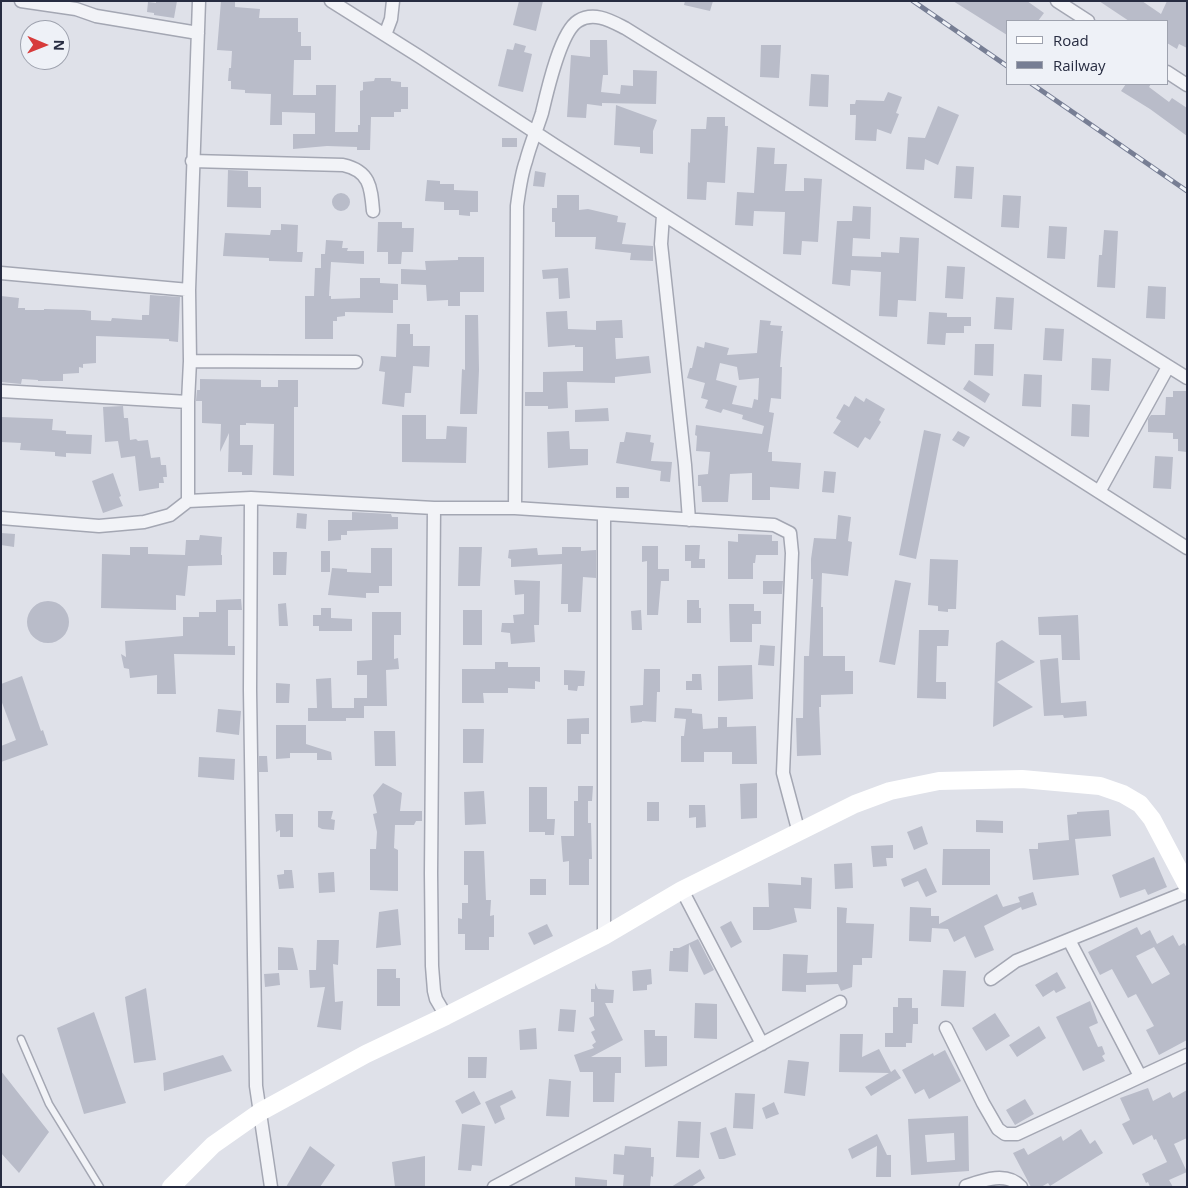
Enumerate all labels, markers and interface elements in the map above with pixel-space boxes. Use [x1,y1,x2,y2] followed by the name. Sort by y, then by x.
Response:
[20,20,70,70] north arrow
[1006,20,1168,85] legend
[1053,30,1089,50] text: Road
[50,39,69,51] text: N
[1053,55,1106,75] text: Railway

